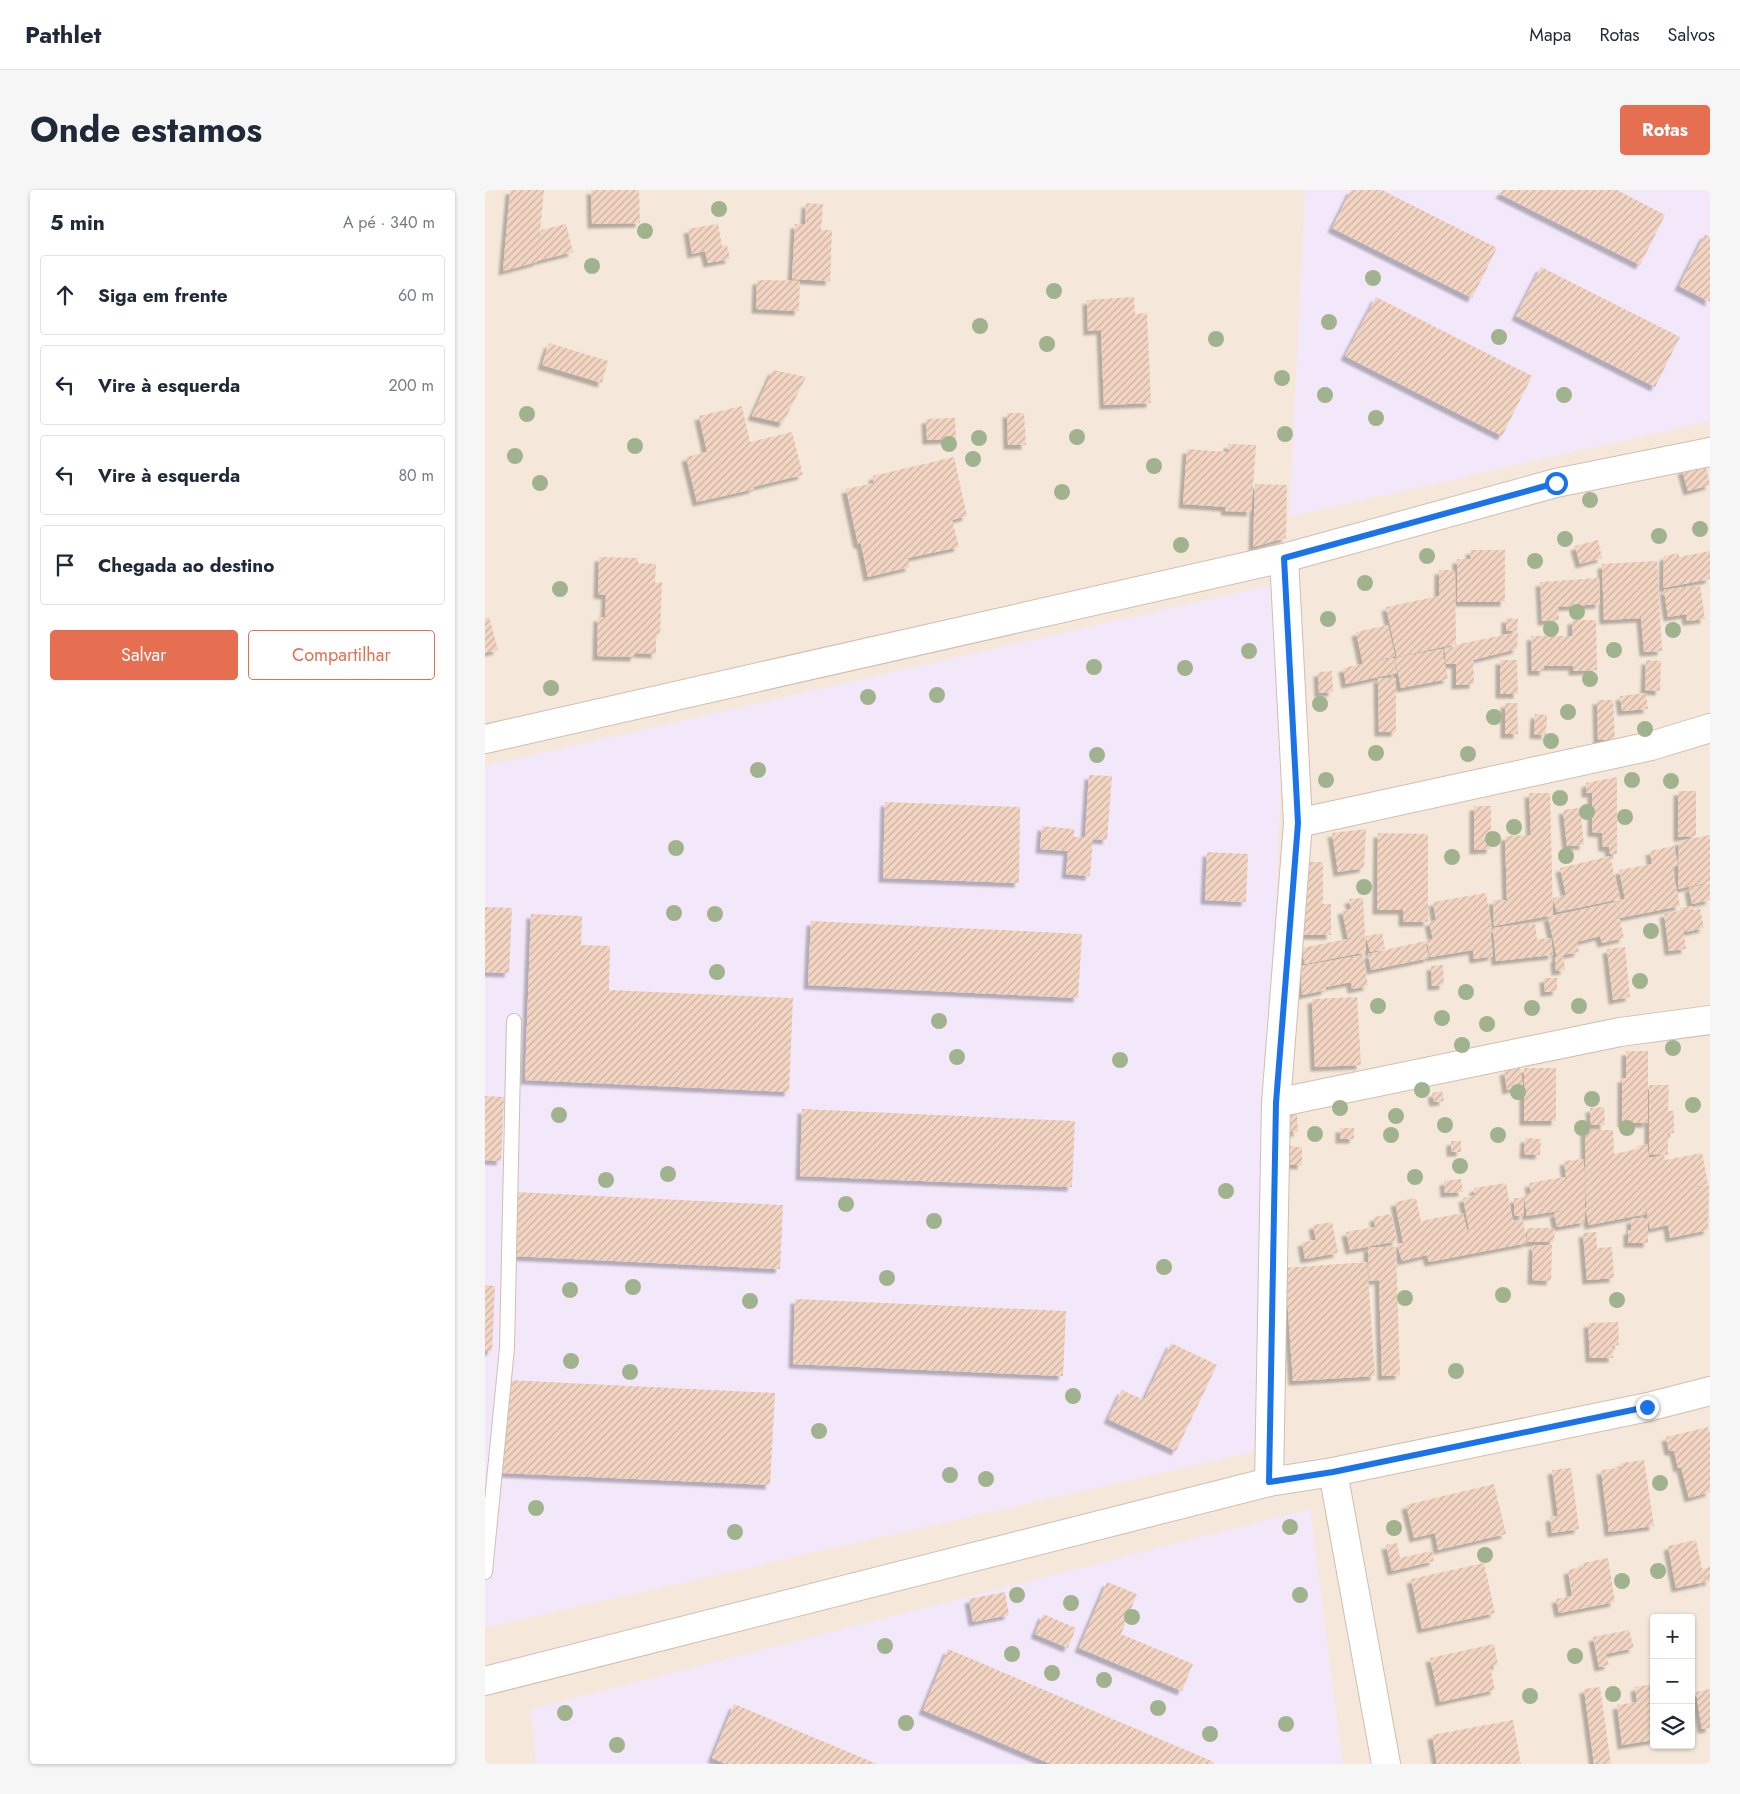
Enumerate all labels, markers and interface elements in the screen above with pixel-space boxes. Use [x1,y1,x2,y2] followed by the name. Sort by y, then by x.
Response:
[25,17,101,52] text: Pathlet
[1529,22,1571,48] text: Mapa
[1599,22,1640,48] text: Rotas
[1668,22,1715,48] text: Salvos
[30,105,262,155] text: Onde estamos
[1620,105,1710,155] button: Rotas
[50,208,105,238] text: 5 min
[343,211,435,234] text: A pé · 340 m
[51,281,79,309] icon: ahead
[98,282,228,309] text: Siga em frente
[398,284,434,307] text: 60 m
[51,371,79,399] icon: left
[98,372,240,399] text: Vire à esquerda
[388,374,434,397] text: 200 m
[51,461,79,489] icon: left
[98,462,240,489] text: Vire à esquerda
[398,464,434,487] text: 80 m
[1545,472,1568,495] route start
[51,551,79,579] icon: arrive
[98,552,274,579] text: Chegada ao destino
[50,630,238,680] button: Salvar
[248,630,435,680] button: Compartilhar
[1636,1396,1659,1419] route end
[1650,1614,1695,1749] map controls
[1650,1614,1695,1659] button: +
[1650,1659,1695,1704] button: −
[1650,1704,1695,1749] button: layers

